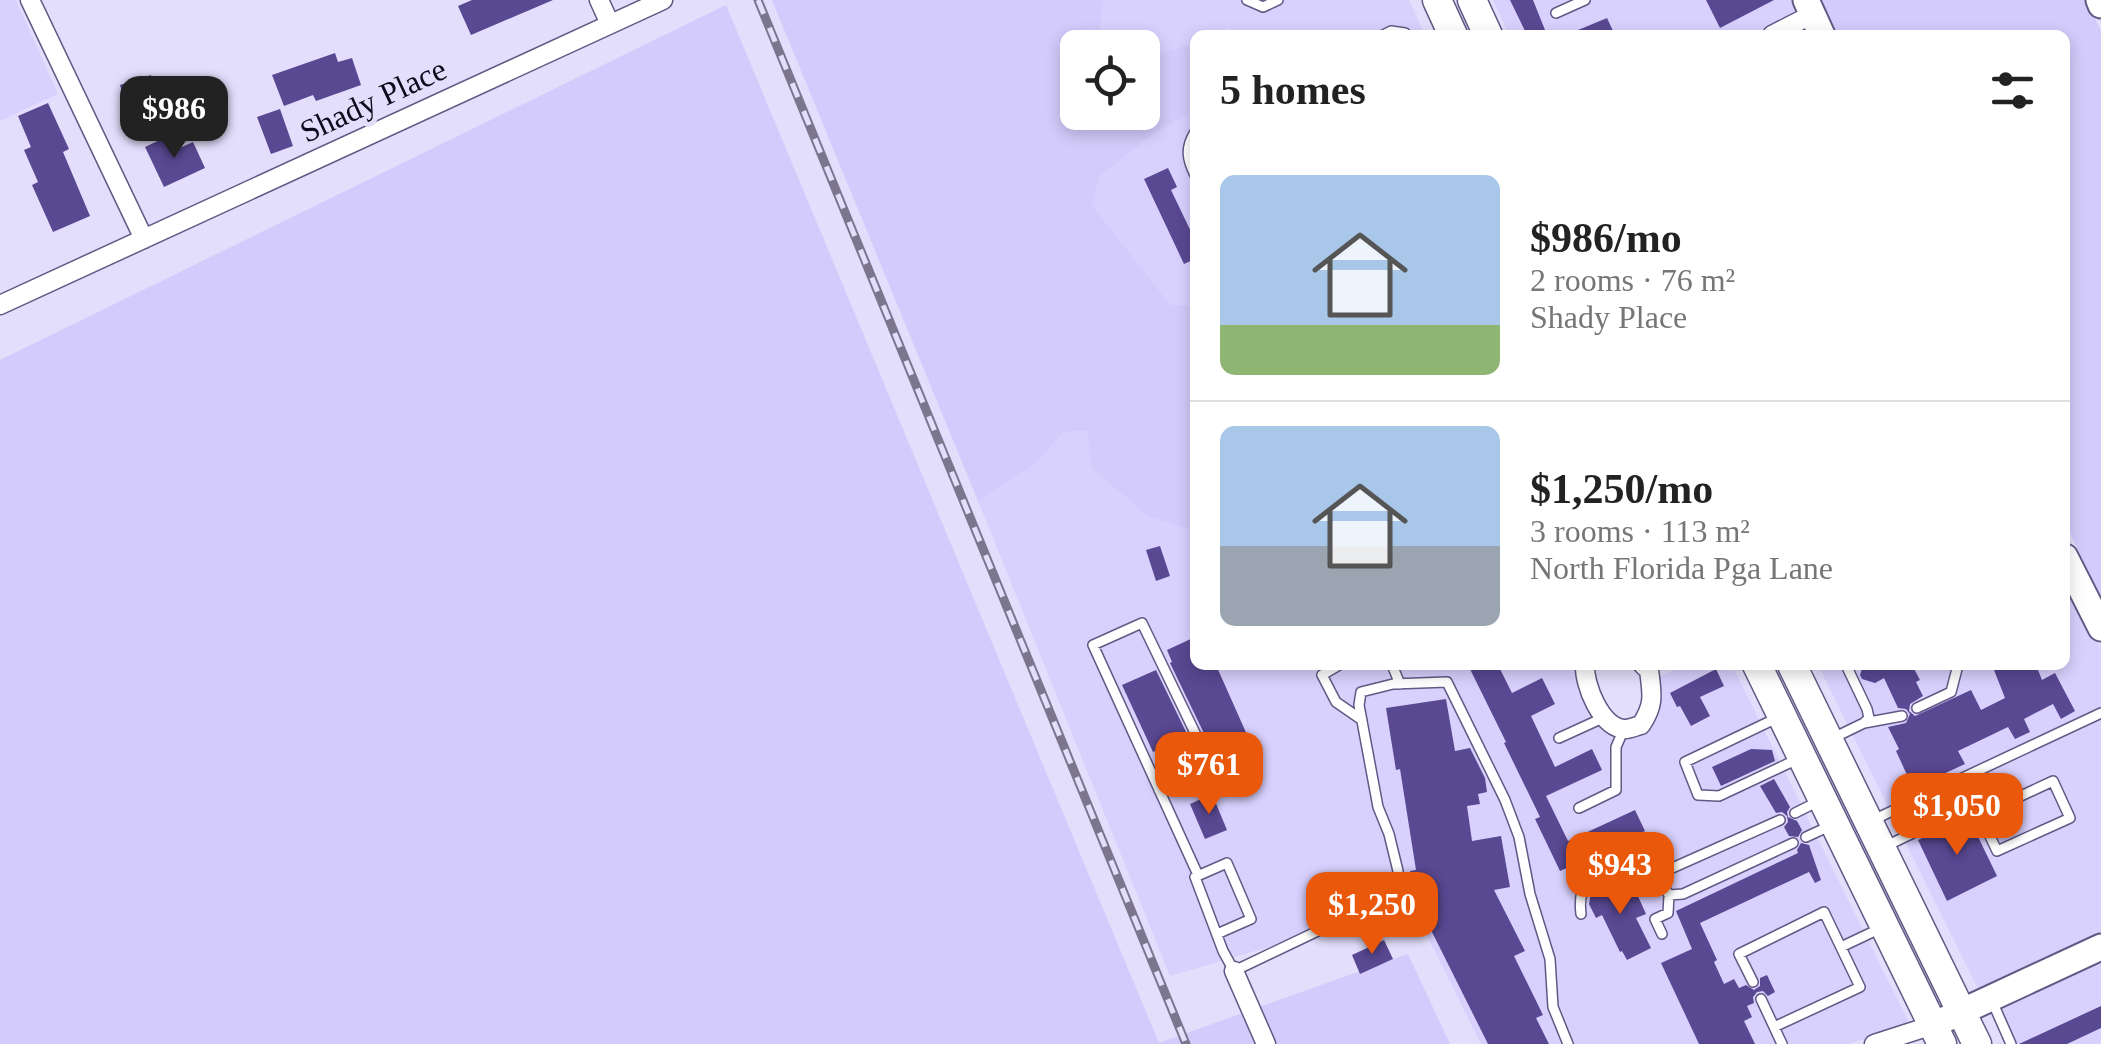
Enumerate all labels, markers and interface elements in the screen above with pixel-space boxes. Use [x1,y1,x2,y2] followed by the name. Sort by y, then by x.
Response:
[1060,30,1160,130] map controls
[1060,30,1160,130] button: locate
[294,50,452,150] street label: Shady Place
[1985,63,2040,118] icon: filters
[1220,67,1366,113] text: 5 homes
[115,76,233,161] pin: $986
[142,90,206,126] text: $986
[1300,215,1420,335] icon: home
[1530,215,1682,261] text: $986/mo
[1530,262,1735,298] text: 2 rooms · 76 m²
[1530,299,1687,335] text: Shady Place
[1300,466,1420,586] icon: home
[1530,466,1713,512] text: $1,250/mo
[1530,513,1750,549] text: 3 rooms · 113 m²
[1530,550,1833,586] text: North Florida Pga Lane
[1150,732,1268,817] pin: $761
[1177,746,1241,782] text: $761
[1876,773,2038,858] pin: $1,050
[1913,787,2001,823] text: $1,050
[1561,832,1679,917] pin: $943
[1588,846,1652,882] text: $943
[1291,872,1453,957] pin: $1,250
[1328,886,1416,922] text: $1,250

